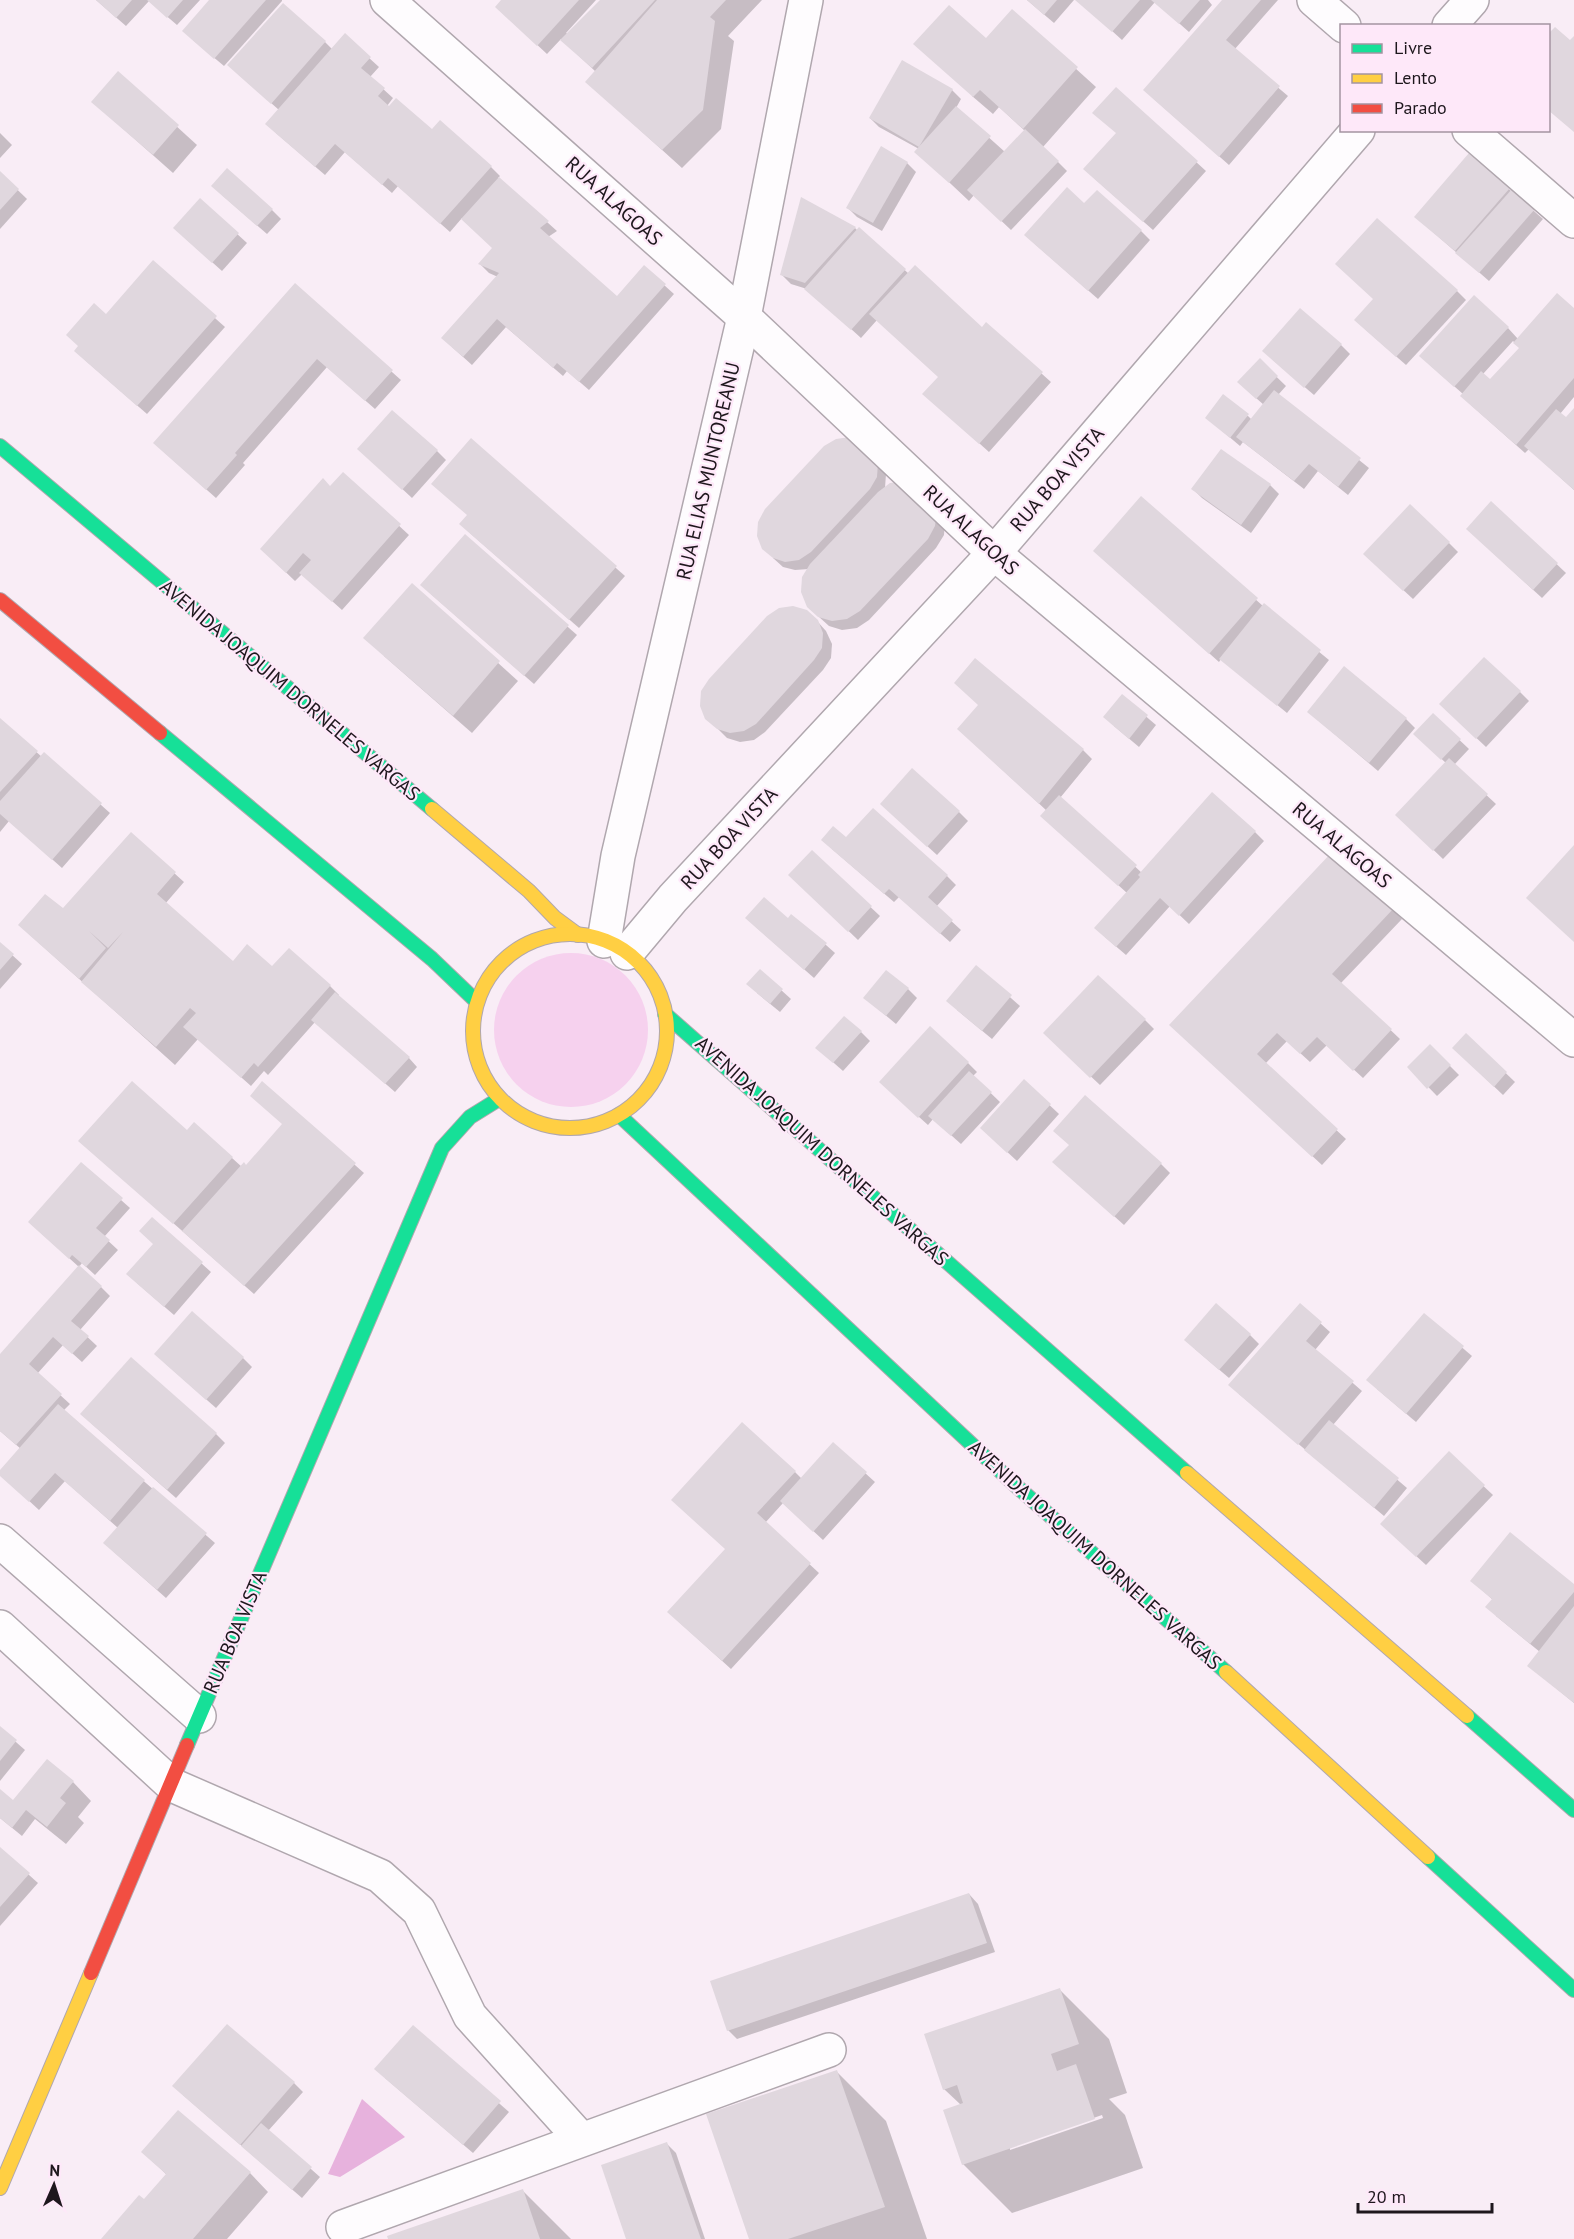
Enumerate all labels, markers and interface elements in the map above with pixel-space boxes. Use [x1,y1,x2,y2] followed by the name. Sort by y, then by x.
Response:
[1340,24,1550,132] legend
[1394,36,1432,59] text: Livre
[1394,66,1437,89] text: Lento
[1394,96,1447,119] text: Parado
[560,151,668,251] street label: RUA ALAGOAS
[670,360,746,582] street label: RUA ELIAS MUNTOREANU
[1004,421,1110,537] street label: RUA BOA VISTA
[918,479,1024,581] street label: RUA ALAGOAS
[155,573,425,807] street label: AVENIDA JOAQUIM DORNELES VARGAS
[675,781,783,895] street label: RUA BOA VISTA
[1287,796,1397,894] street label: RUA ALAGOAS
[690,1030,954,1272] street label: AVENIDA JOAQUIM DORNELES VARGAS
[963,1434,1227,1676] street label: AVENIDA JOAQUIM DORNELES VARGAS
[197,1566,273,1697] street label: RUA BOA VISTA
[24,2155,84,2215] north arrow
[49,2160,61,2180] text: N
[1358,2176,1492,2214] scale bar
[1367,2185,1406,2208] text: 20 m

